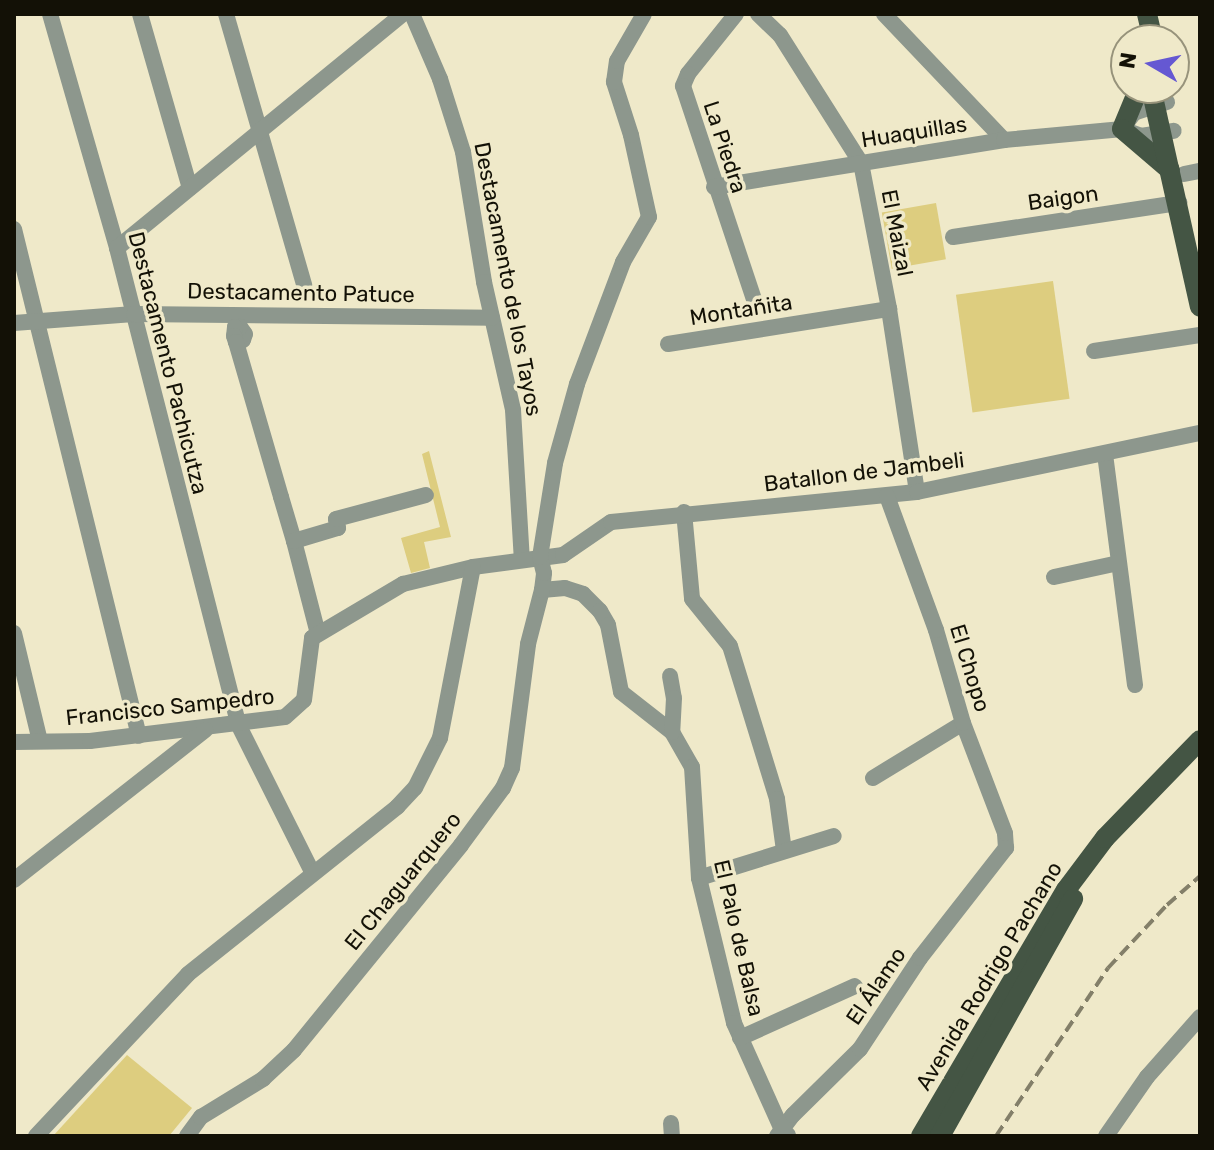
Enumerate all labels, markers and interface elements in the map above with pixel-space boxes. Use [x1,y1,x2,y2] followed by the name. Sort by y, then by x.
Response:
[1110,24,1190,104] north arrow
[1113,51,1142,70] text: N
[698,98,752,196] street label: La Piedra
[859,111,969,153] street label: Huaquillas
[468,140,548,418] street label: Destacamento de los Tayos
[1026,180,1100,216] street label: Baigon
[876,187,918,279] street label: El Maizal
[123,229,213,497] street label: Destacamento Pachicutza
[187,278,415,308] street label: Destacamento Patuce
[688,289,794,331] street label: Montañita
[762,447,966,497] street label: Batallon de Jambeli
[944,621,996,715] street label: El Chopo
[64,683,276,731] street label: Francisco Sampedro
[339,806,467,956] street label: El Chaguarquero
[708,857,770,1019] street label: El Palo de Balsa
[910,857,1068,1095] street label: Avenida Rodrigo Pachano
[840,942,912,1030] street label: El Álamo

